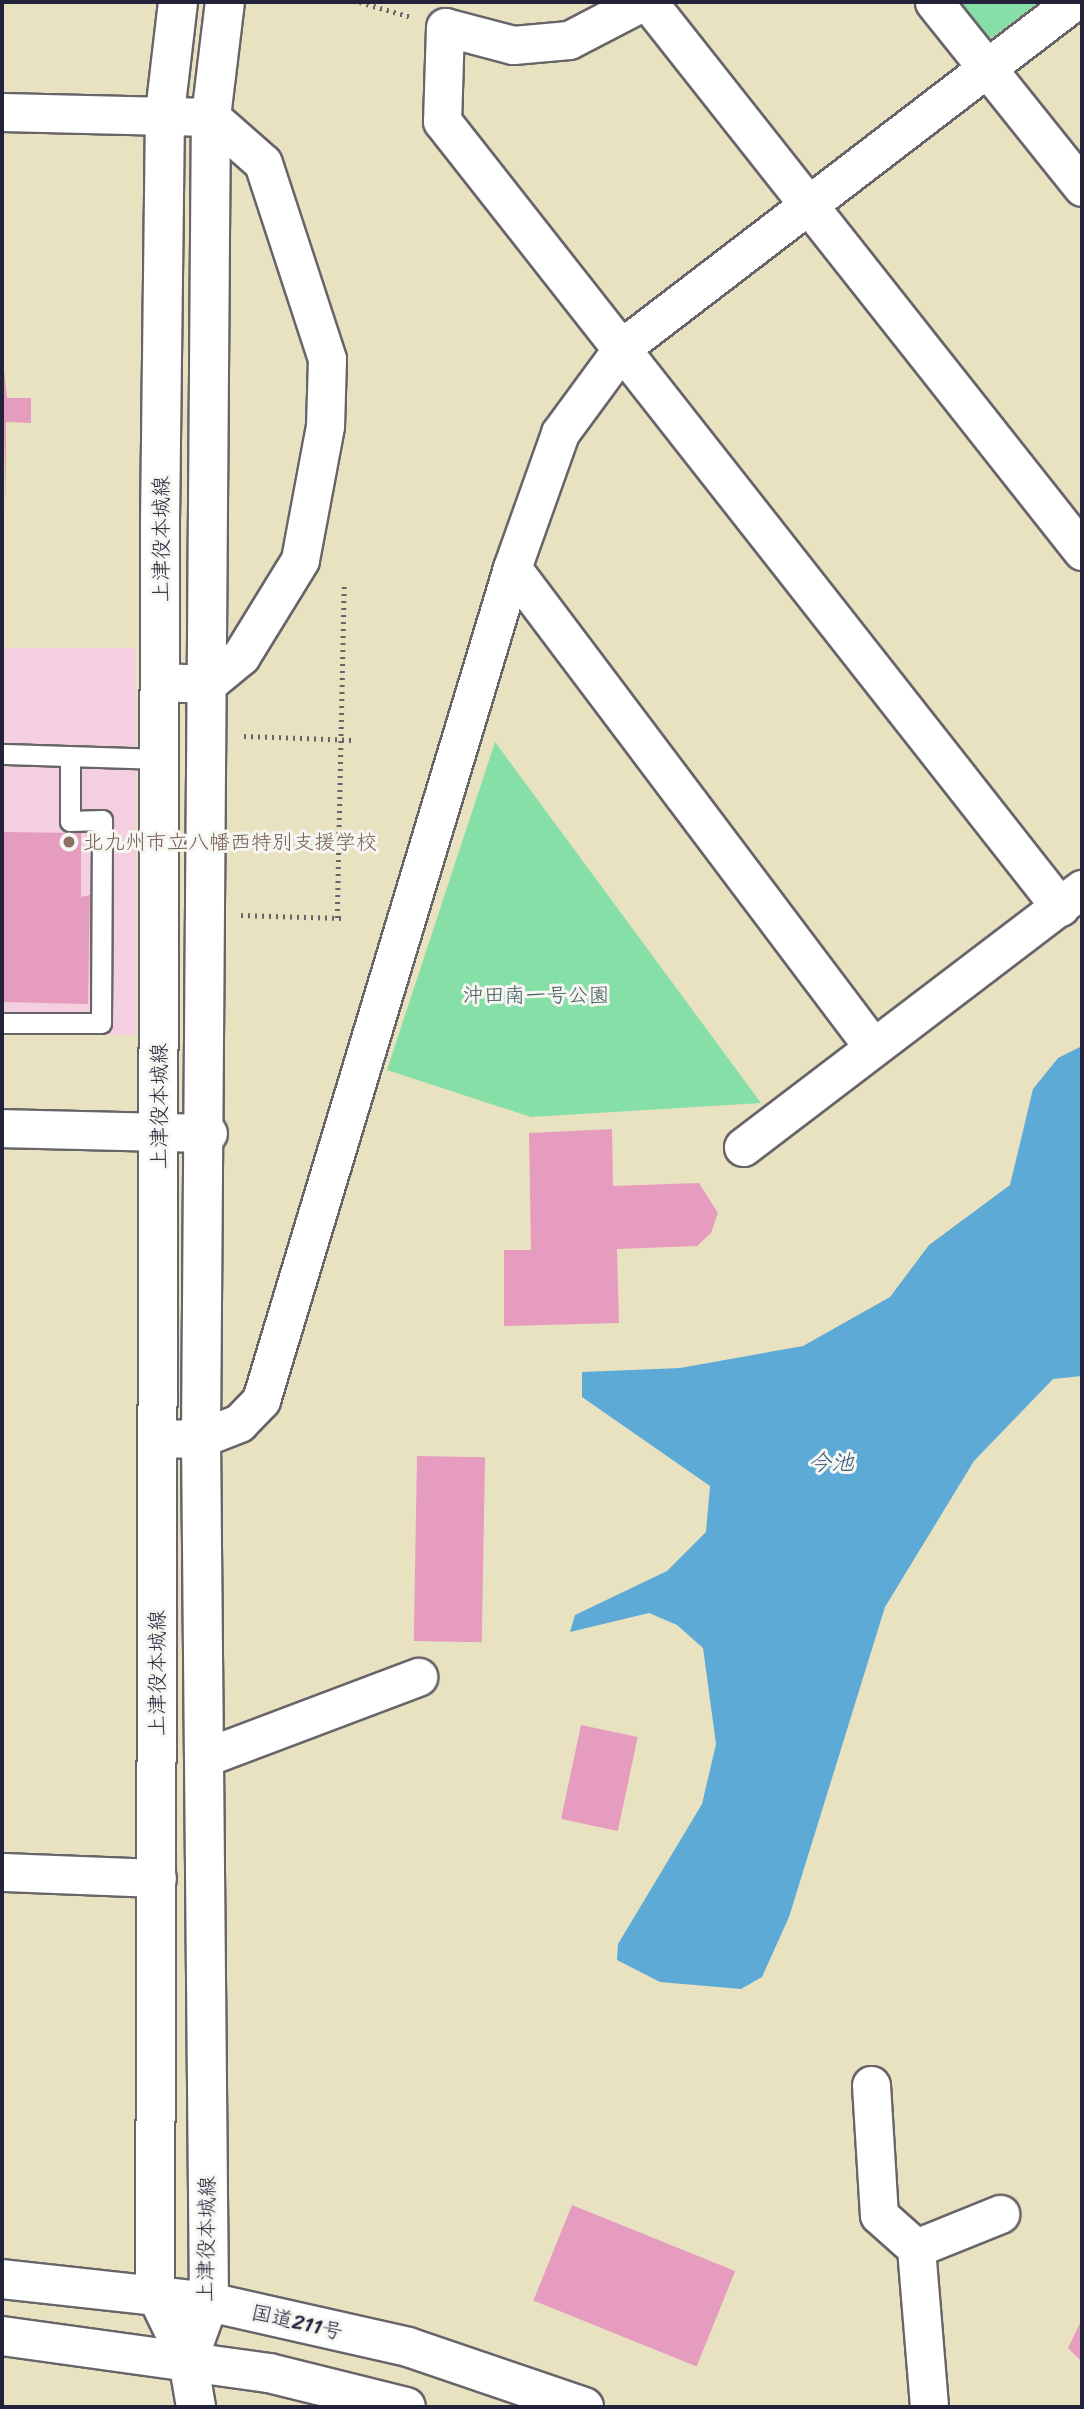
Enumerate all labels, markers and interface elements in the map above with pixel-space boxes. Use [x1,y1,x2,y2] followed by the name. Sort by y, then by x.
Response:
[148,476,174,602] street label: 上津役本城線
[83,829,377,855] place label: 北九州市立八幡西特別支援学校
[61,834,77,850] marker: 北九州市立八幡西特別支援学校
[463,982,609,1008] park label: 沖田南一号公園
[146,1043,172,1169] street label: 上津役本城線
[808,1449,854,1477] water label: 今池
[144,1610,170,1736] street label: 上津役本城線
[192,2176,220,2302] street label: 上津役本城線
[249,2299,345,2345] street label: 国道211号

